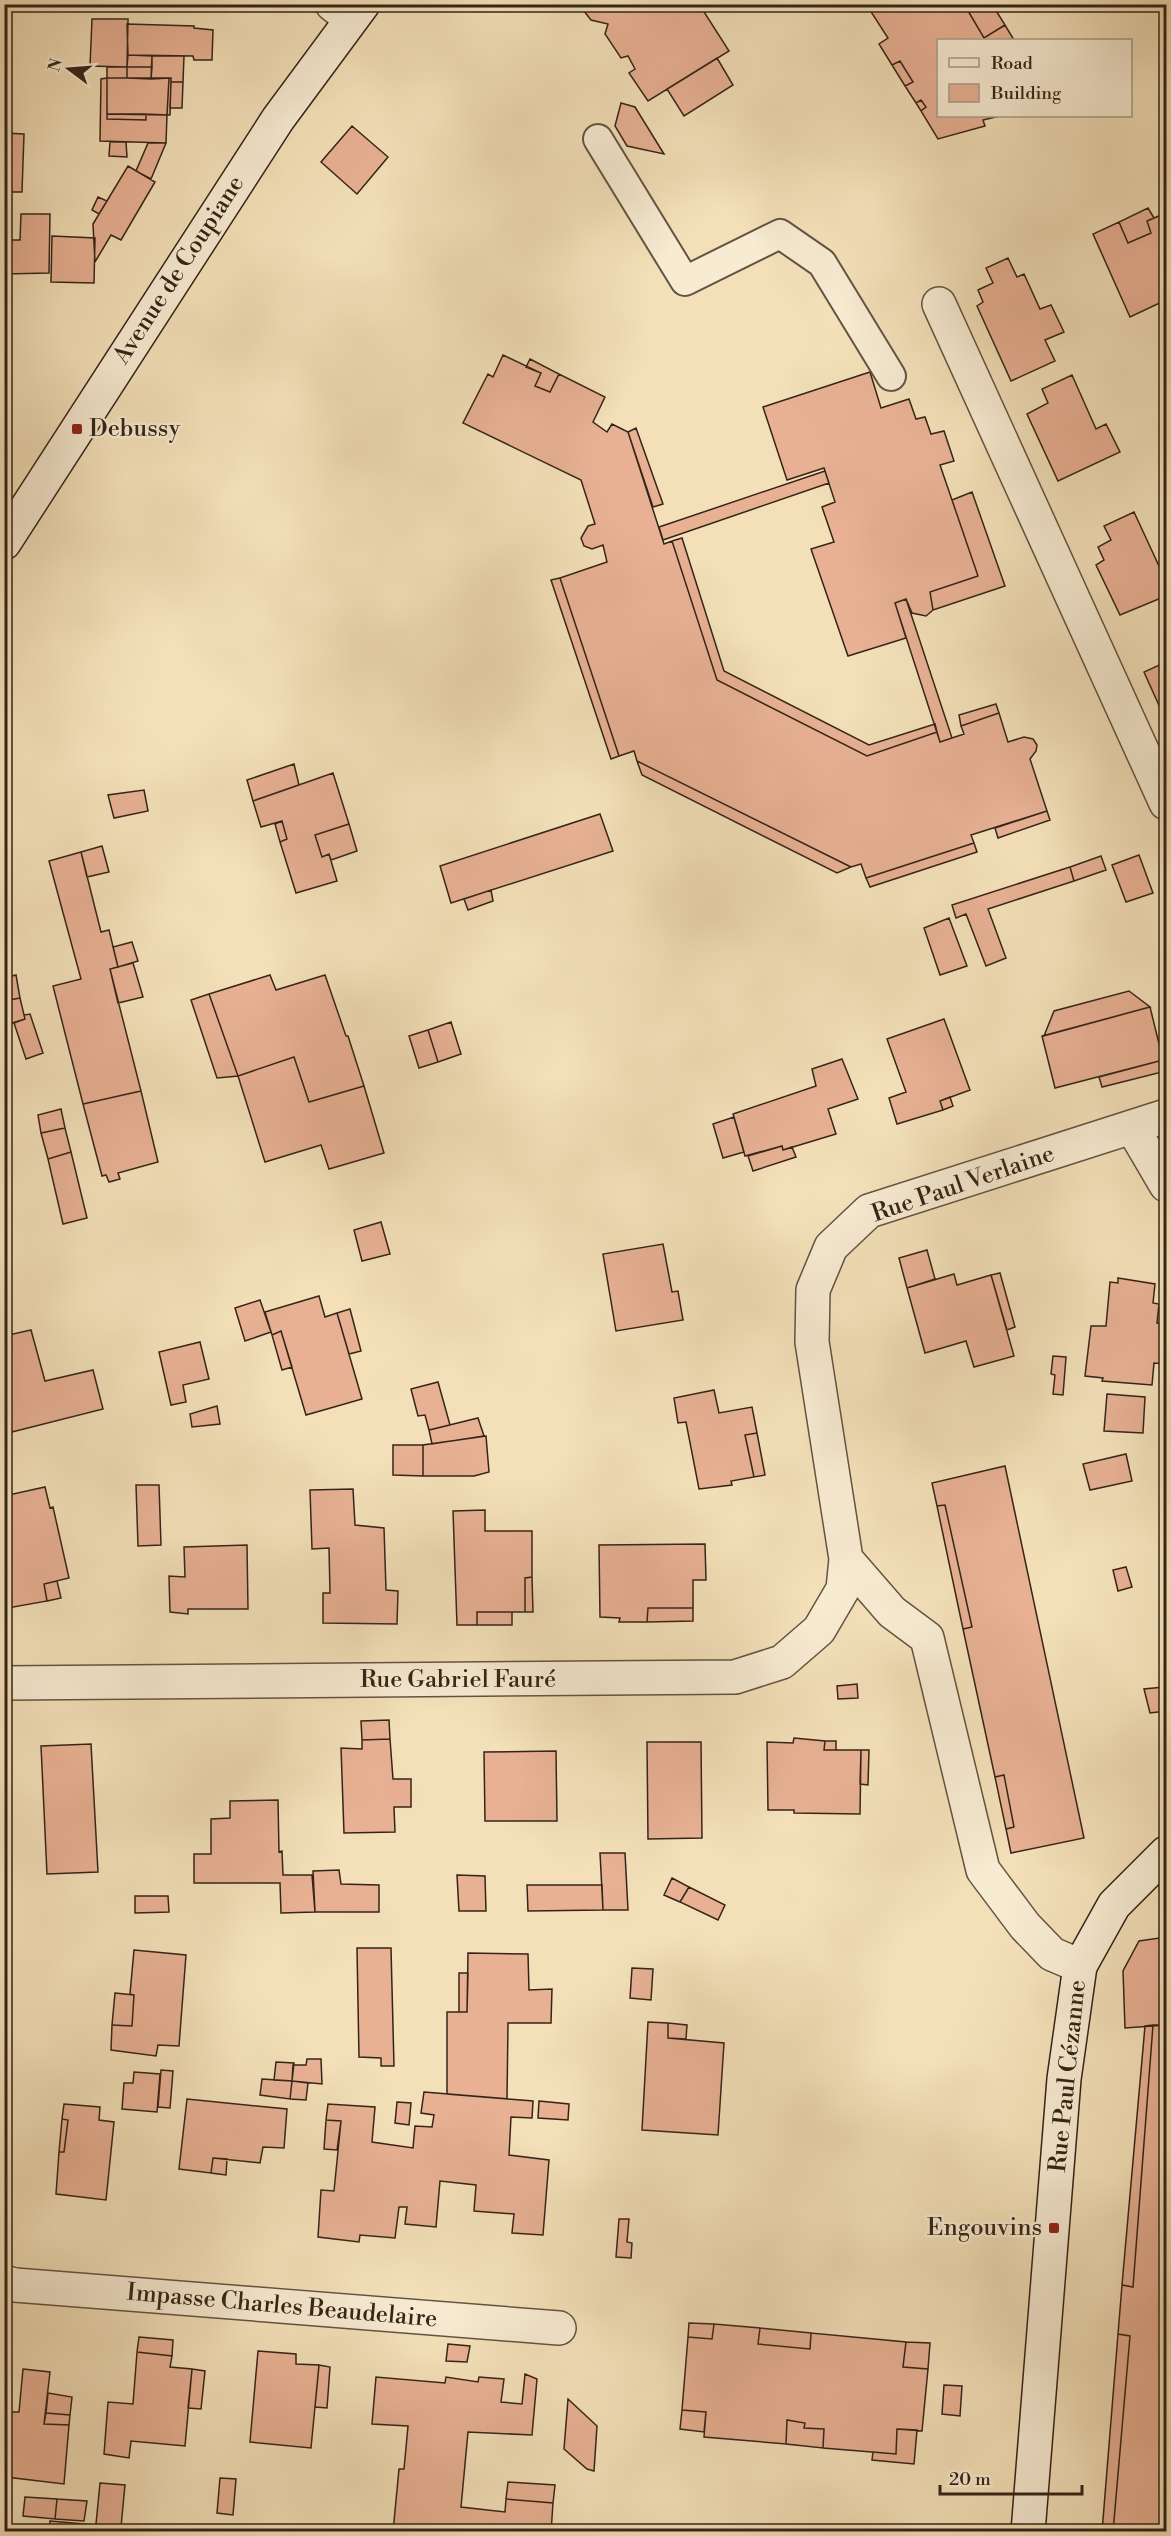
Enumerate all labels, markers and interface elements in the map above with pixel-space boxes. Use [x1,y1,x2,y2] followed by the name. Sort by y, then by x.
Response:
[39,39,99,99] north arrow
[937,39,1132,117] legend
[991,52,1034,75] text: Road
[44,56,67,74] text: N
[990,82,1062,105] text: Building
[106,170,251,371] street label: Avenue de Coupiane
[89,414,181,444] place label: Debussy
[70,422,84,436] marker: Debussy
[868,1139,1058,1229] street label: Rue Paul Verlaine
[360,1665,556,1695] street label: Rue Gabriel Fauré
[1043,1978,1093,2174] street label: Rue Paul Cézanne
[927,2213,1042,2243] place label: Engouvins
[1047,2221,1061,2235] marker: Engouvins
[125,2277,439,2335] street label: Impasse Charles Beaudelaire
[940,2458,1082,2496] scale bar
[949,2468,991,2491] text: 20 m

